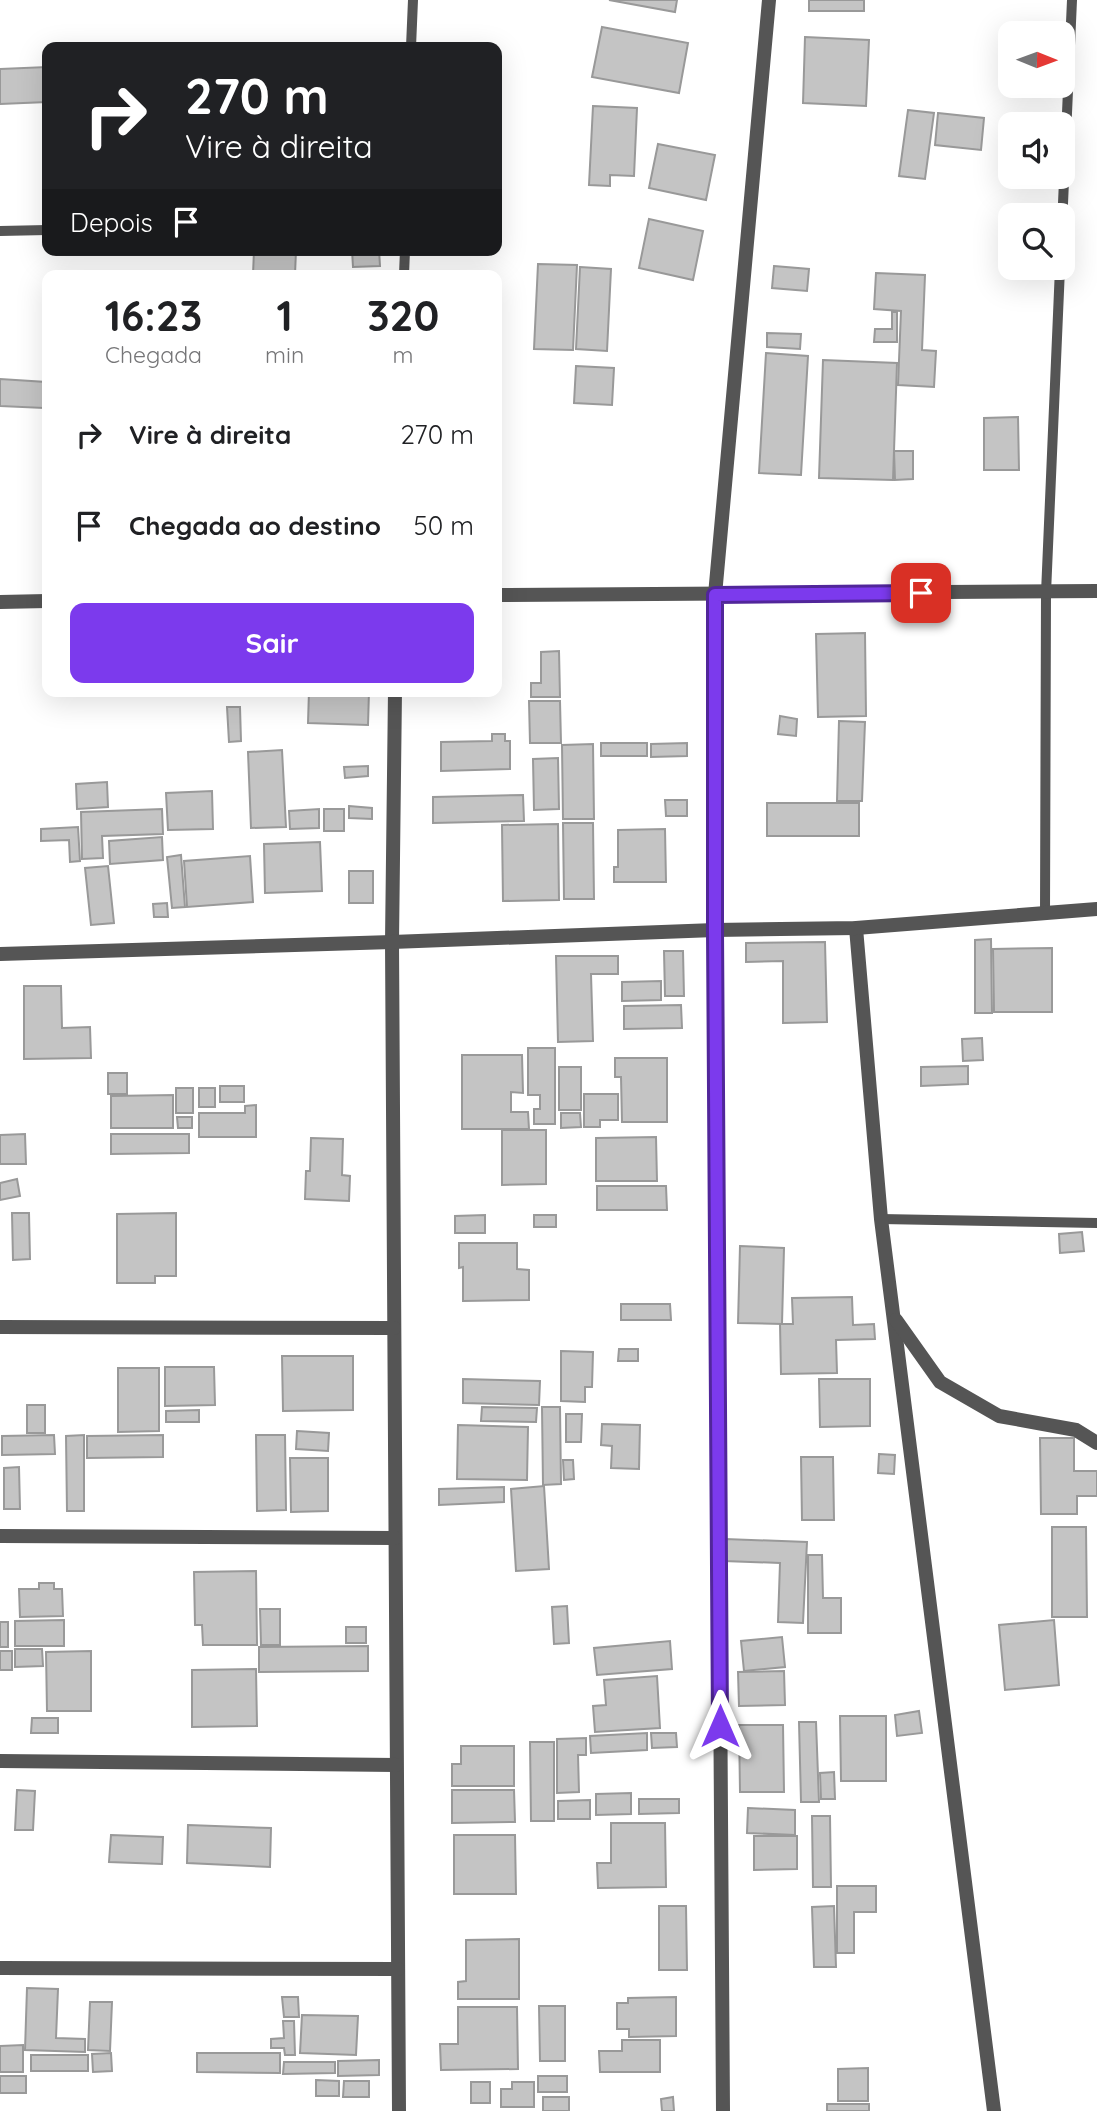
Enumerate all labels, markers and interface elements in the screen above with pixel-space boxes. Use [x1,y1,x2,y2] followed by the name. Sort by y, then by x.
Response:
[998,21,1074,98] north arrow
[998,21,1075,280] map controls
[185,65,329,126] text: 270 m
[70,70,161,161] icon: right
[998,112,1075,189] button: sound
[185,126,373,166] text: Vire à direita
[167,203,205,241] icon: arrive
[998,203,1075,280] button: search
[70,206,153,239] text: Depois
[105,289,202,342] text: 16:23
[276,289,293,342] text: 1
[367,289,439,342] text: 320
[105,340,202,369] text: Chegada
[265,340,304,369] text: min
[393,340,414,369] text: m
[70,416,108,454] icon: right
[129,418,291,451] text: Vire à direita
[400,418,474,451] text: 270 m
[70,507,108,545] icon: arrive
[129,509,381,542] text: Chegada ao destino
[414,509,474,542] text: 50 m
[891,563,951,623] pin
[902,574,940,612] icon: arrive
[70,603,474,683] button: Sair
[683,1689,757,1763] position arrow

